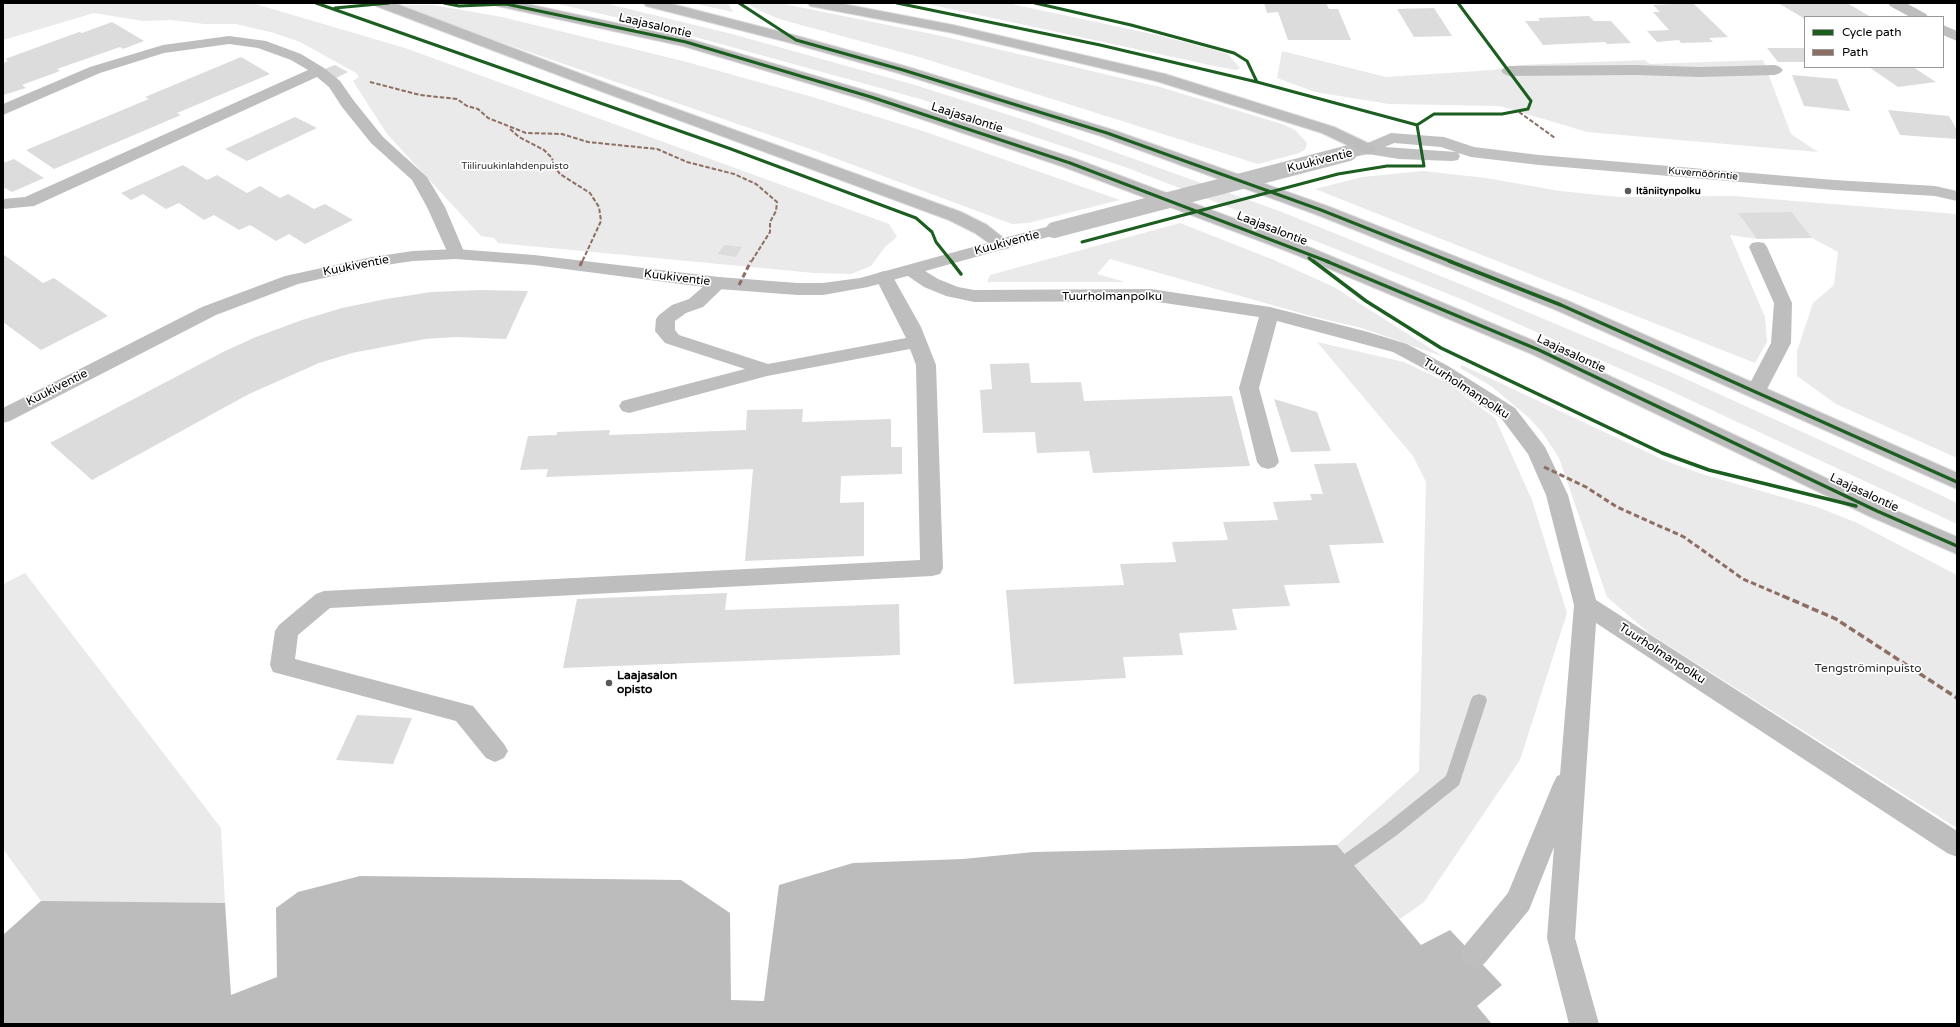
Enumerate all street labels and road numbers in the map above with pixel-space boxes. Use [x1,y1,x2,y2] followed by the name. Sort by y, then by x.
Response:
[617,11,693,41] street label: Laajasalontie
[929,100,1005,136] street label: Laajasalontie
[1286,146,1354,176] street label: Kuukiventie
[1668,165,1738,183] street label: Kuvernöörintie
[1235,209,1309,249] street label: Laajasalontie
[973,227,1041,259] street label: Kuukiventie
[322,253,390,279] street label: Kuukiventie
[643,267,711,289] street label: Kuukiventie
[1062,290,1162,304] street label: Tuurholmanpolku
[1534,332,1608,376] street label: Laajasalontie
[1420,356,1512,422] street label: Tuurholmanpolku
[24,366,90,410] street label: Kuukiventie
[1827,471,1901,515] street label: Laajasalontie
[1616,621,1708,687] street label: Tuurholmanpolku

